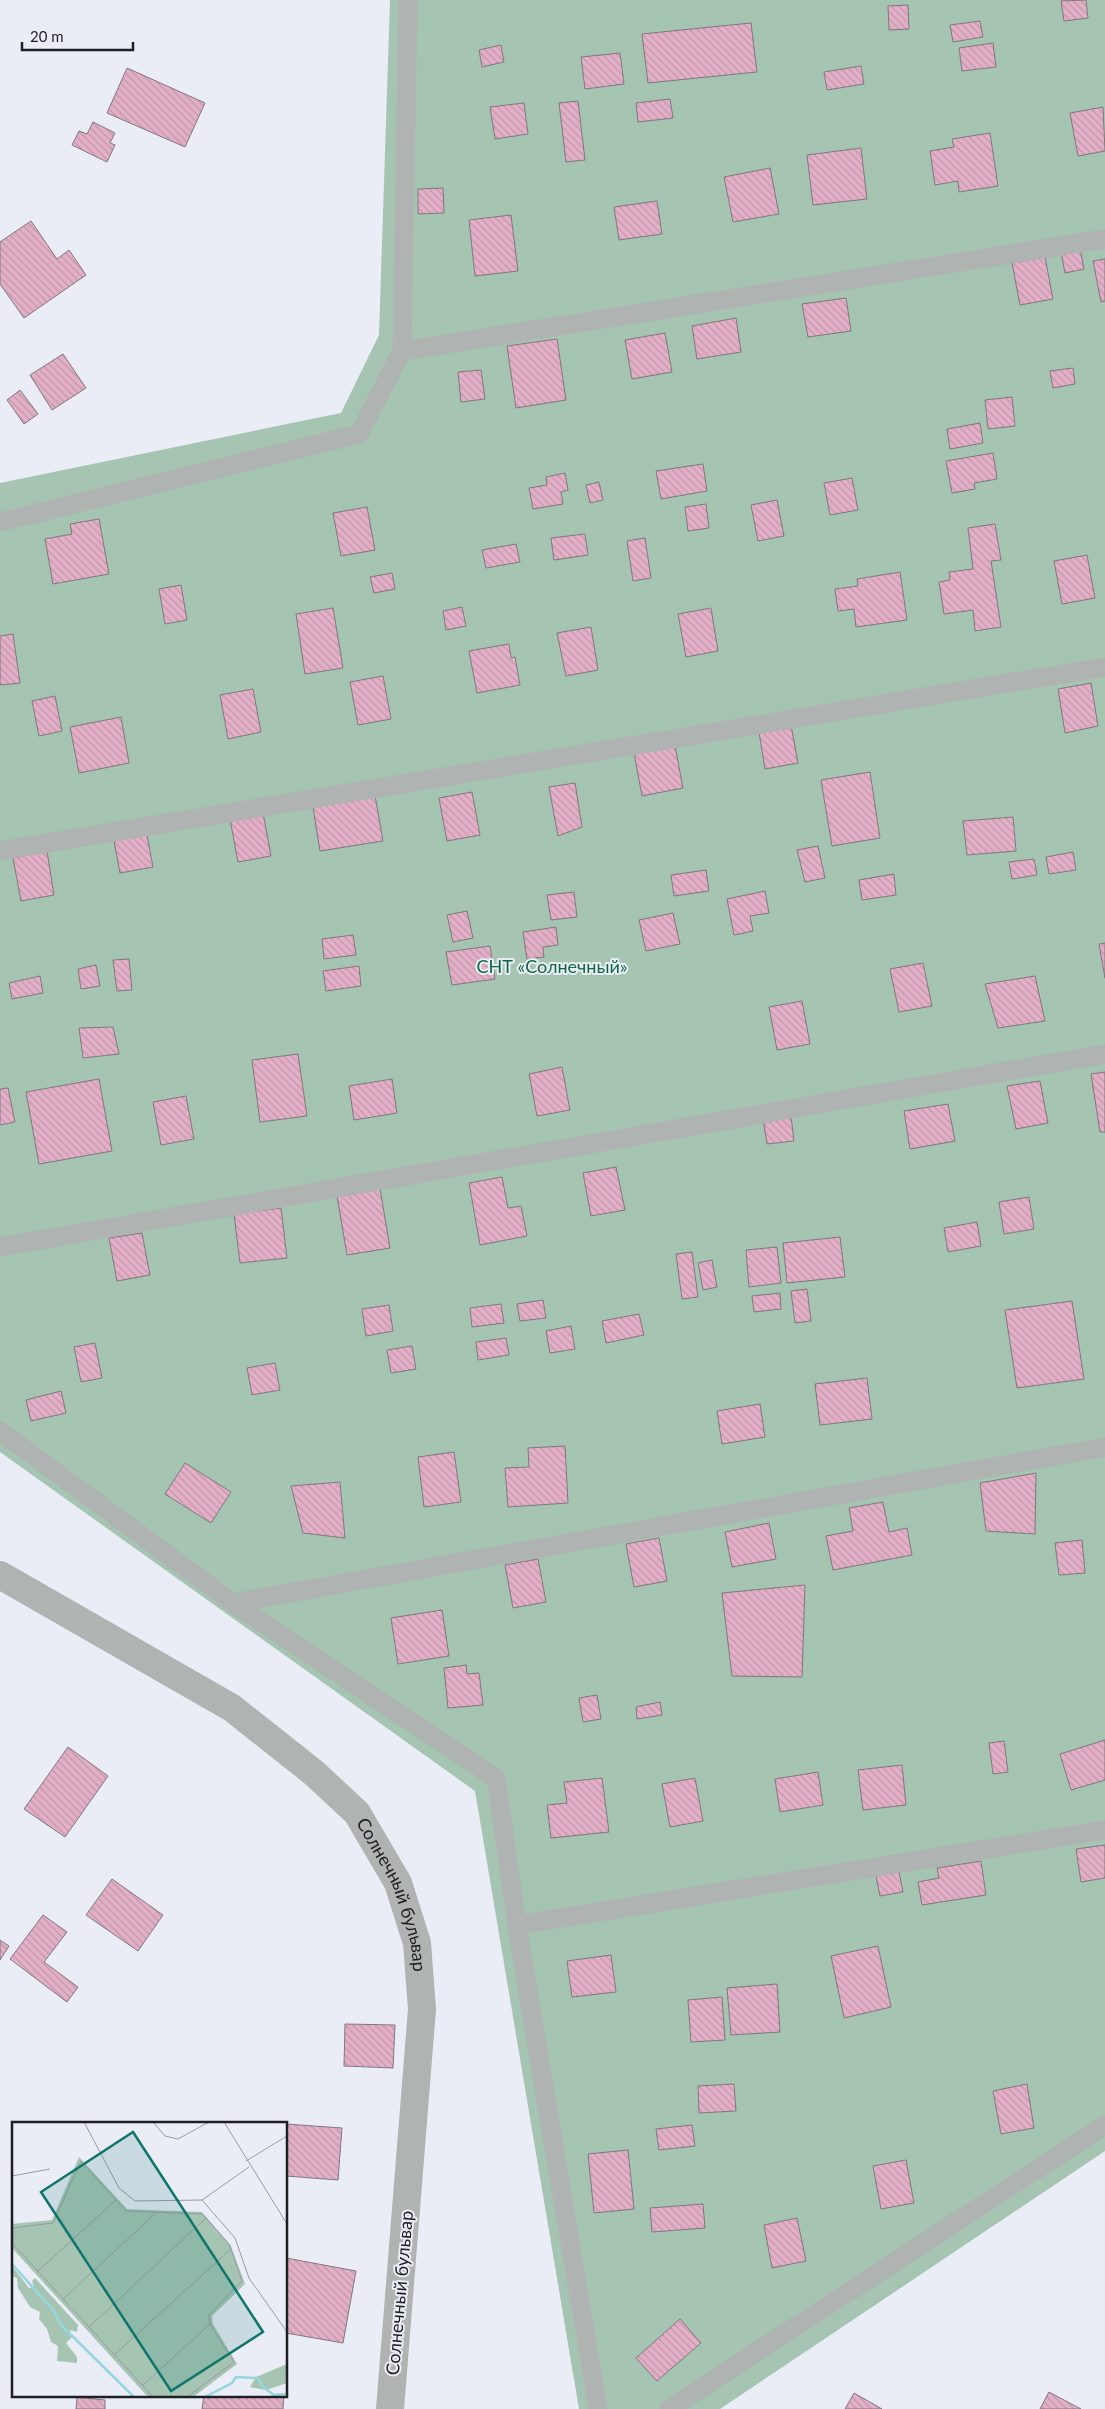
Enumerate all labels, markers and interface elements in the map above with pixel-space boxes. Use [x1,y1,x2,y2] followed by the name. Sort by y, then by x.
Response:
[22,20,134,52] scale bar
[30,27,64,45] text: 20 m
[476,955,628,977] park label: СНТ «Солнечный»
[352,1814,431,1972] street label: Солнечный бульвар
[12,2122,288,2396] inset map
[381,2210,417,2376] street label: Солнечный бульвар

